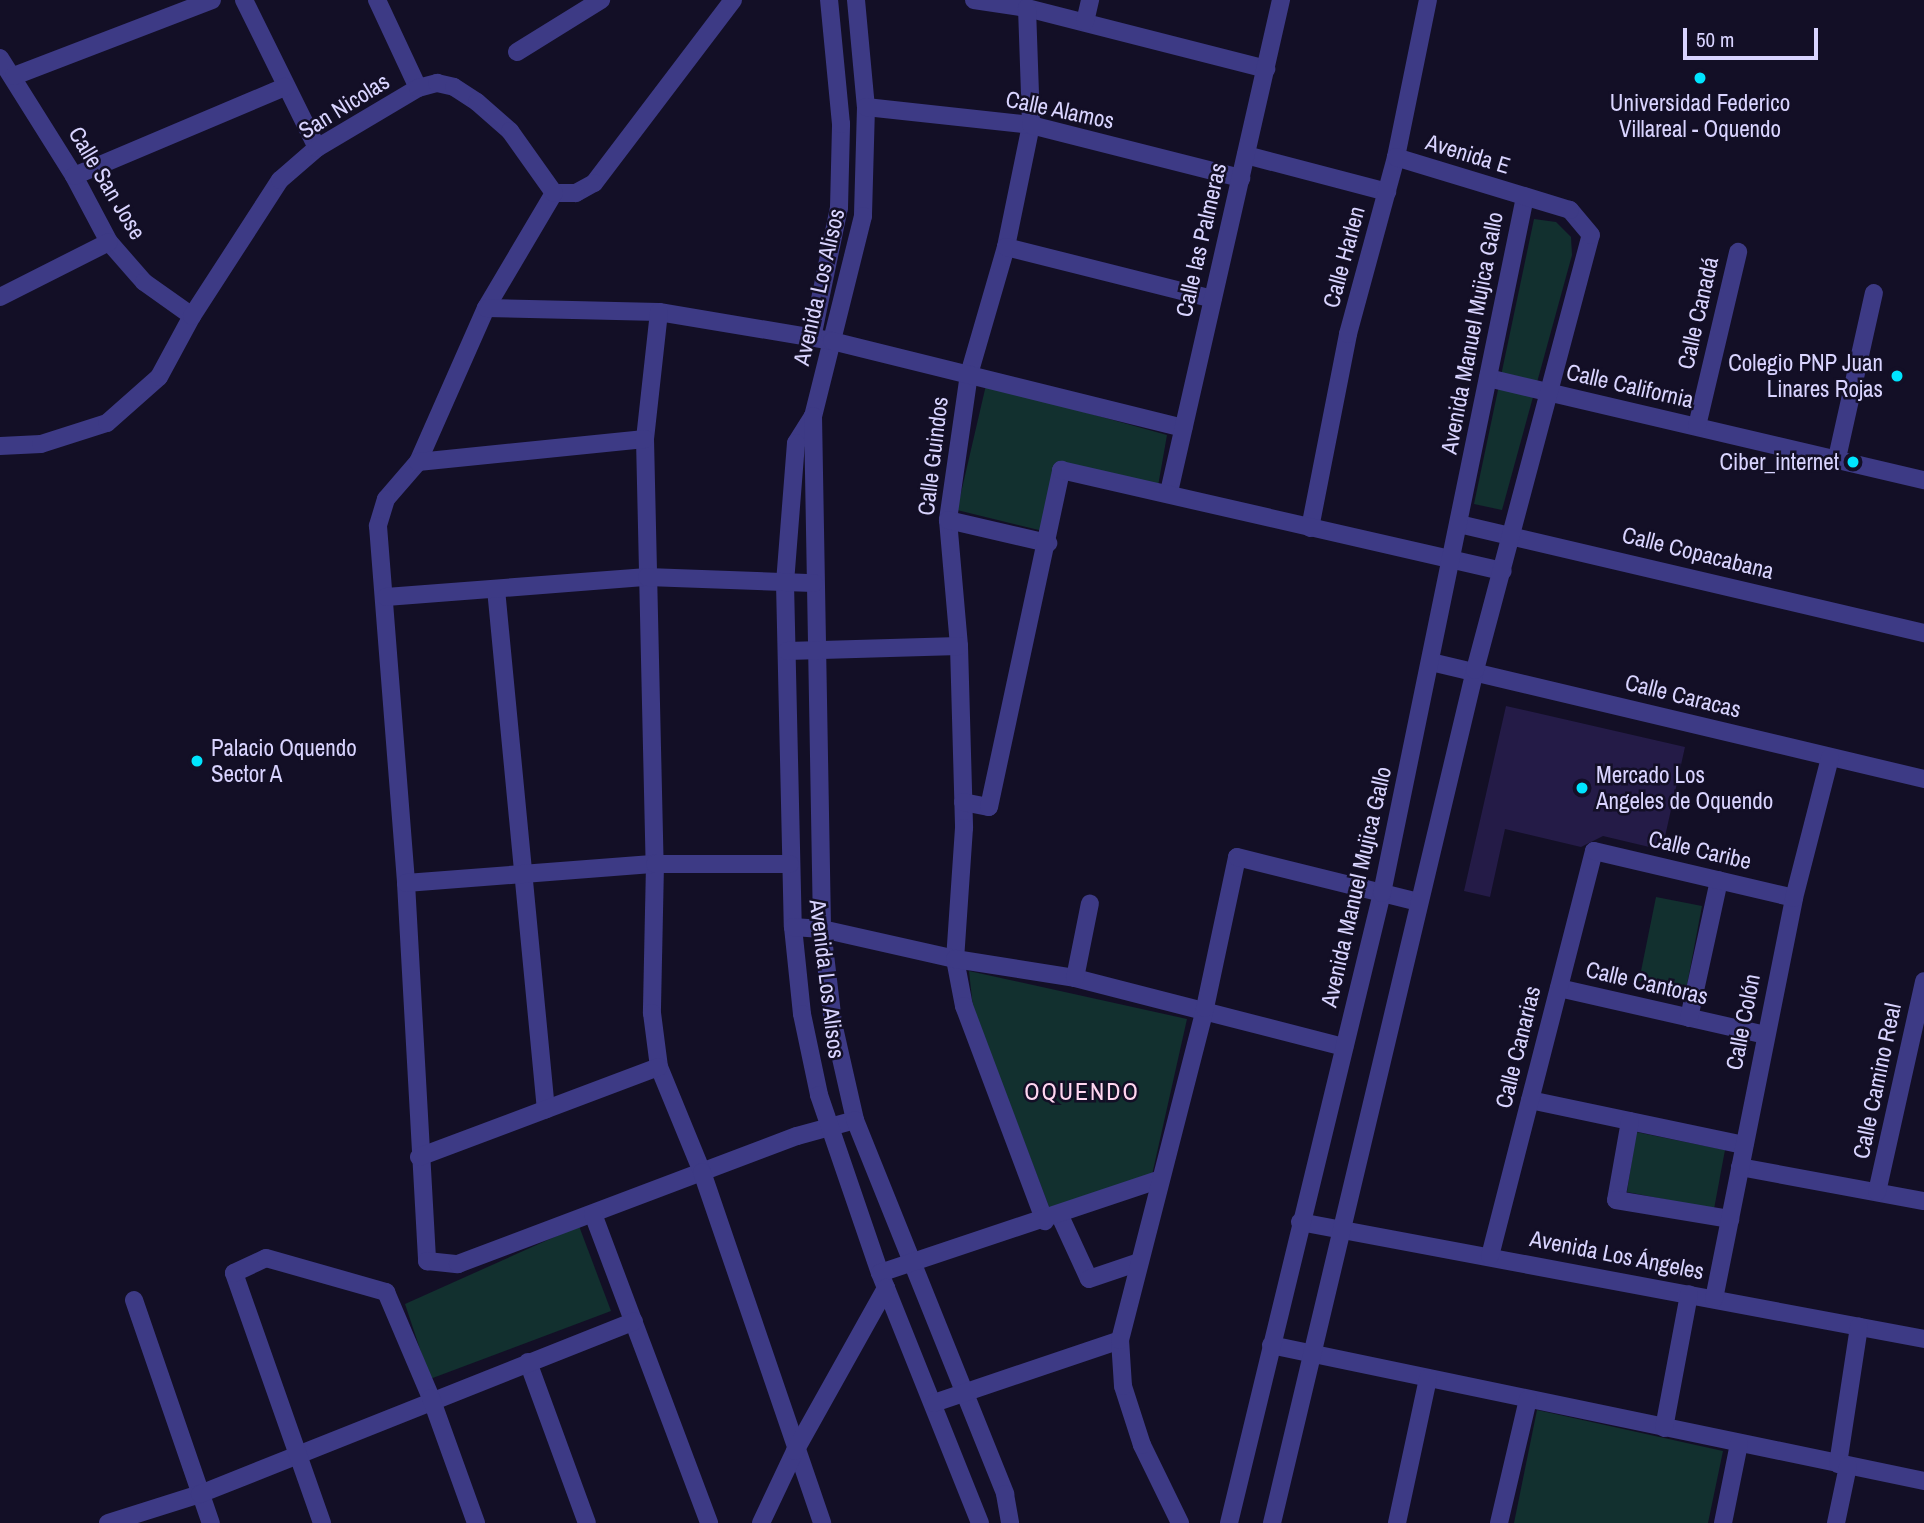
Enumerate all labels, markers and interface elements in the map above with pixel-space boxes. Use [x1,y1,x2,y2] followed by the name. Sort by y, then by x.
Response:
[1686,14,1821,58] scale bar
[1696,25,1734,54] text: 50 m
[294,67,394,145] street label: San Nicolas
[1692,70,1708,86] marker: Universidad Federico Villareal - Oquendo
[1003,85,1117,135] street label: Calle Alamos
[1610,89,1790,143] place label: Universidad Federico Villareal - Oquendo
[63,122,151,244] street label: Calle San Jose
[1423,128,1513,180] street label: Avenida E
[1170,160,1232,320] street label: Calle las Palmeras
[1317,203,1371,311] street label: Calle Harlen
[787,205,851,369] street label: Avenida Los Alisos
[1435,210,1509,456] street label: Avenida Manuel Mujica Gallo
[1672,254,1724,372] street label: Calle Canadá
[1728,349,1883,403] place label: Colegio PNP Juan Linares Rojas
[1564,358,1696,414] street label: Calle California
[1889,368,1905,384] marker: Colegio PNP Juan Linares Rojas
[912,395,954,517] street label: Calle Guindos
[1719,448,1839,476] place label: Ciber_internet
[1845,454,1861,470] marker: Ciber_internet
[1619,521,1777,585] street label: Calle Copacabana
[1622,668,1744,724] street label: Calle Caracas
[211,734,357,788] place label: Palacio Oquendo Sector A
[189,753,205,769] marker: Palacio Oquendo Sector A
[1596,761,1773,815] place label: Mercado Los Angeles de Oquendo
[1315,764,1397,1010] street label: Avenida Manuel Mujica Gallo
[1574,780,1590,796] marker: Mercado Los Angeles de Oquendo
[1646,825,1754,875] street label: Calle Caribe
[803,897,851,1061] street label: Avenida Los Alisos
[1583,956,1711,1010] street label: Calle Cantoras
[1720,972,1766,1072] street label: Calle Colón
[1490,983,1546,1111] street label: Calle Canarias
[1847,1001,1907,1161] street label: Calle Camino Real
[1025,1078,1139,1106] district label: OQUENDO
[1527,1224,1707,1286] street label: Avenida Los Ángeles

